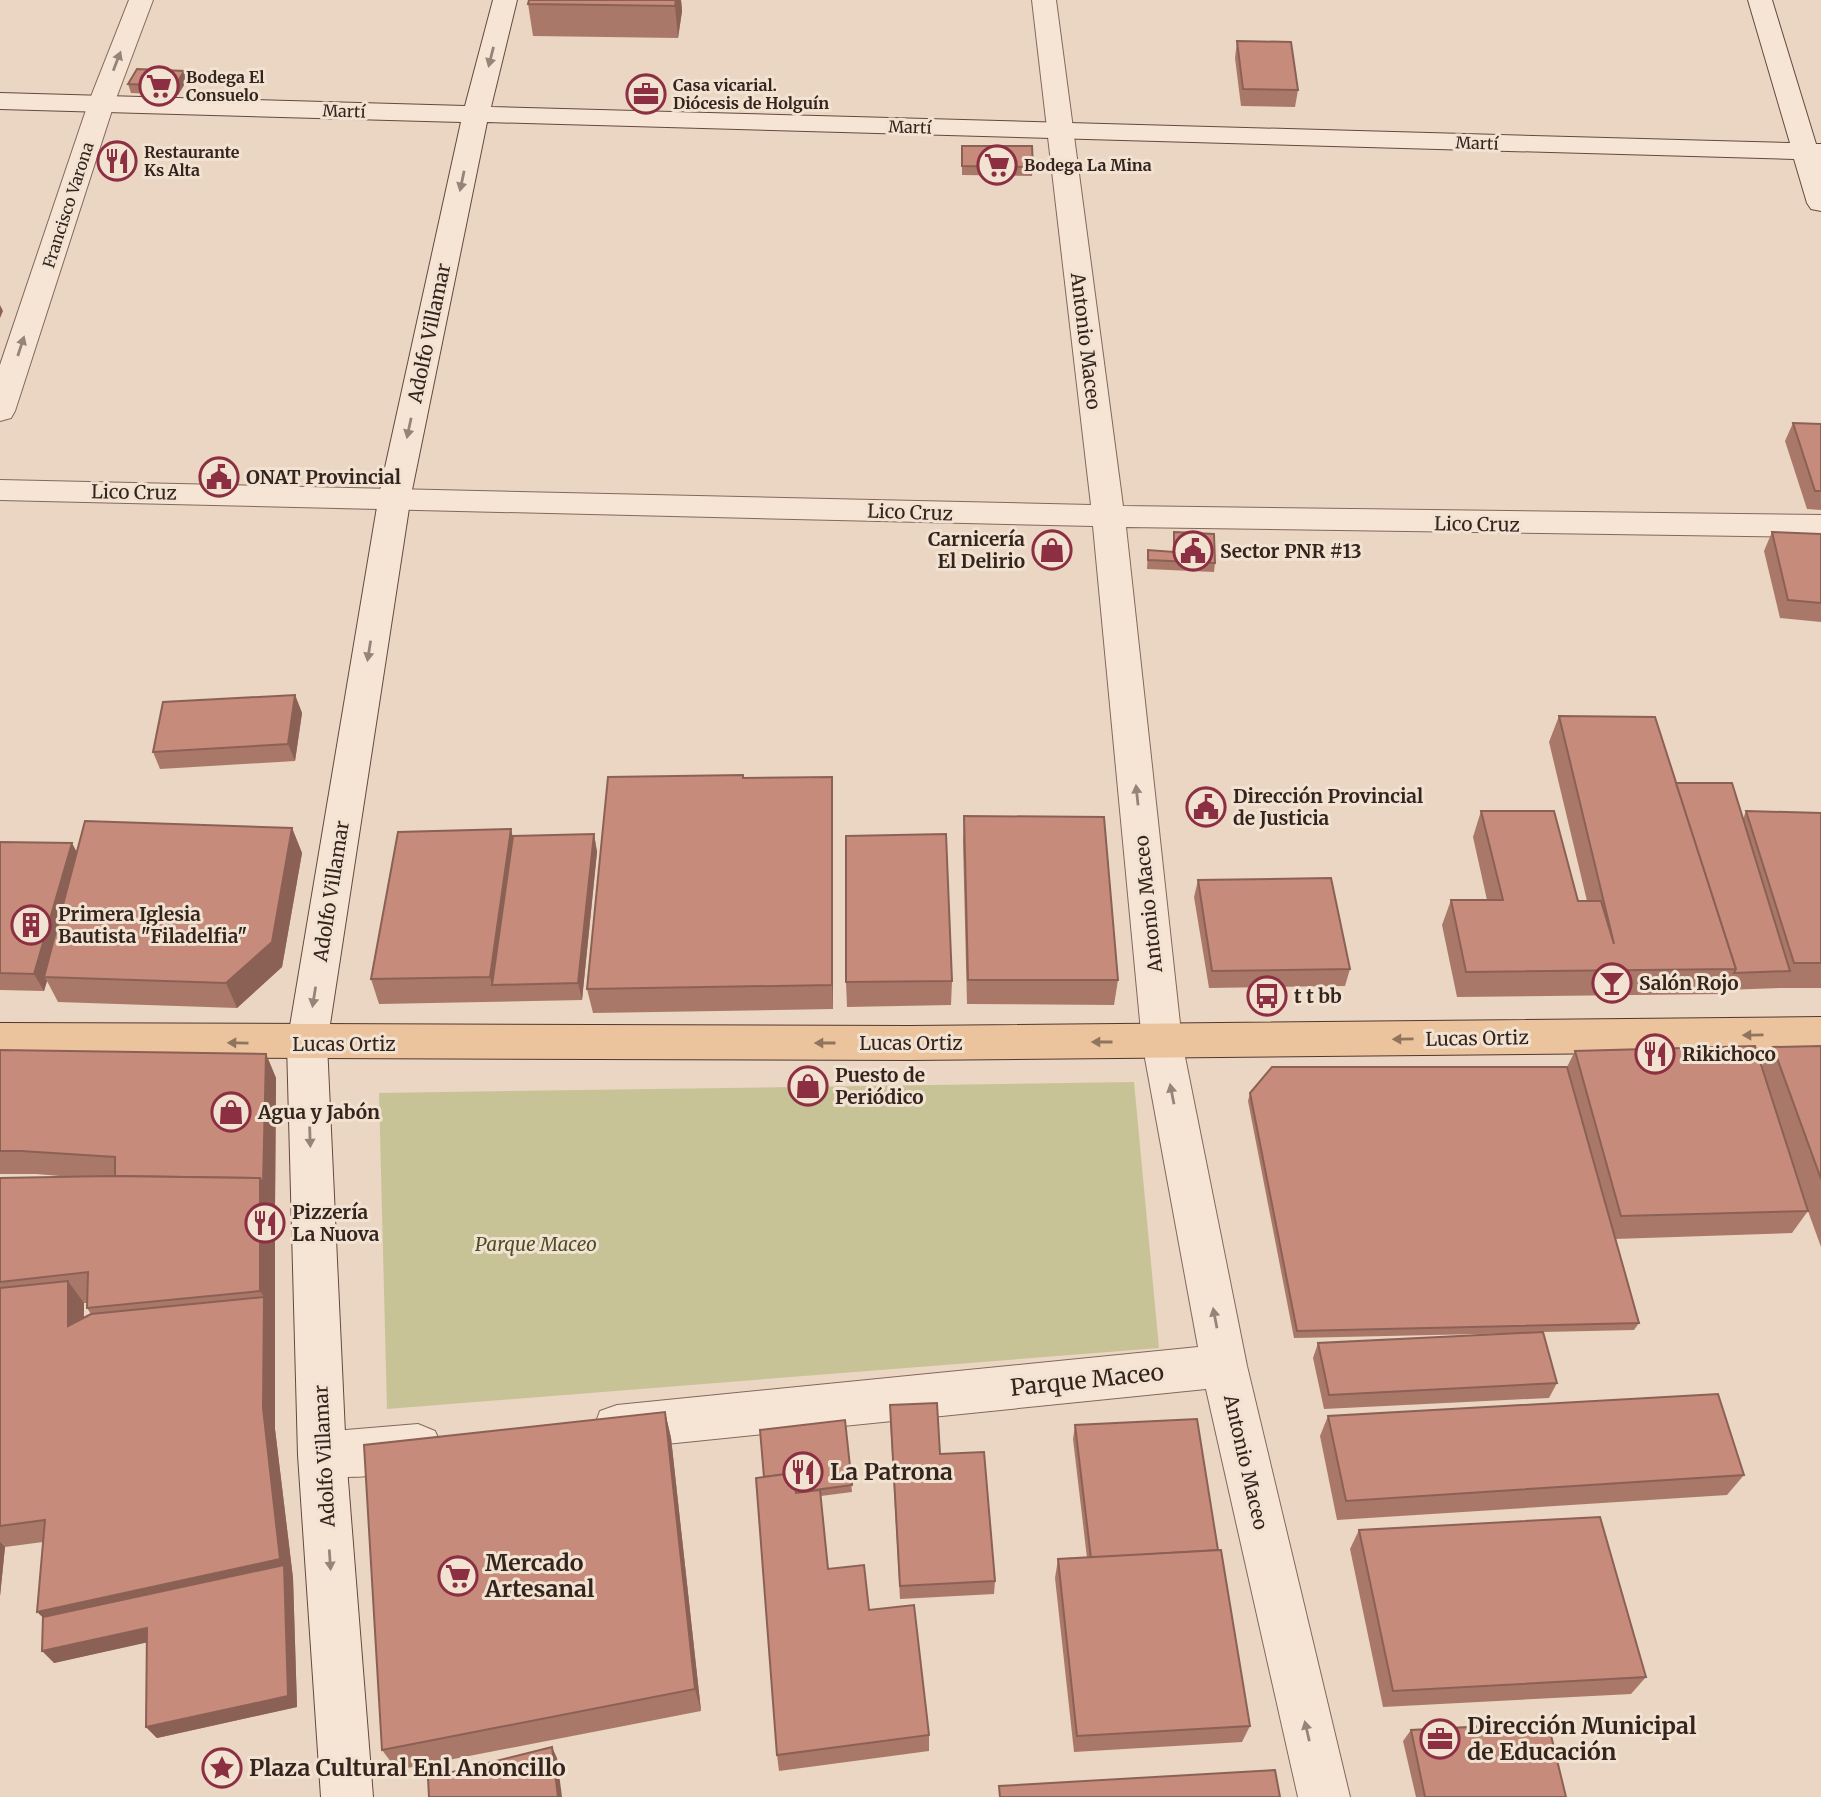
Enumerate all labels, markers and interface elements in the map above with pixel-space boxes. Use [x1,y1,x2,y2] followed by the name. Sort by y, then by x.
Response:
[485,46,496,68] one-way arrow
[112,50,123,71] one-way arrow
[138,65,180,107] supermarket icon: Bodega El Consuelo
[186,67,265,105] place label: Bodega El Consuelo
[625,73,667,115] office icon: Casa vicarial. Diócesis de Holguín
[673,75,829,113] place label: Casa vicarial. Diócesis de Holguín
[322,100,367,122] street label: Martí
[888,116,933,138] street label: Martí
[1455,132,1500,154] street label: Martí
[38,139,98,271] street label: Francisco Varona
[96,140,138,182] restaurant icon: Restaurante Ks Alta
[144,142,240,180] place label: Restaurante Ks Alta
[976,144,1018,186] supermarket icon: Bodega La Mina
[1024,155,1152,175] place label: Bodega La Mina
[457,170,468,192] one-way arrow
[402,260,456,406] street label: Adolfo Villamar
[1066,270,1106,411] street label: Antonio Maceo
[16,335,27,356] one-way arrow
[404,417,415,439] one-way arrow
[198,456,240,498] public building icon: ONAT Provincial
[246,465,401,489] place label: ONAT Provincial
[91,479,177,505] street label: Lico Cruz
[867,499,953,525] street label: Lico Cruz
[1434,511,1520,537] street label: Lico Cruz
[928,527,1025,573] place label: Carnicería El Delirio
[1031,529,1073,571] shop icon: Carnicería El Delirio
[1172,530,1214,572] public building icon: Sector PNR #13
[1220,539,1362,563] place label: Sector PNR #13
[364,641,375,663] one-way arrow
[1132,784,1143,806] one-way arrow
[1233,784,1423,830] place label: Dirección Provincial de Justicia
[1185,786,1227,828] public building icon: Dirección Provincial de Justicia
[308,818,354,964] street label: Adolfo Villamar
[1129,834,1167,975] street label: Antonio Maceo
[58,902,247,948] place label: Primera Iglesia Bautista "Filadelfia"
[10,904,52,946] building icon: Primera Iglesia Bautista "Filadelfia"
[1591,962,1633,1004] bar icon: Salón Rojo
[1639,971,1739,995] place label: Salón Rojo
[1246,975,1288,1017] bus stop icon: t t bb
[1294,984,1342,1008] place label: t t bb
[308,986,319,1008] one-way arrow
[1425,1025,1529,1051] street label: Lucas Ortiz
[1742,1029,1764,1041] one-way arrow
[859,1031,963,1055] street label: Lucas Ortiz
[292,1032,396,1056] street label: Lucas Ortiz
[1392,1033,1414,1045] one-way arrow
[1634,1033,1676,1075] restaurant icon: Rikichoco
[1091,1036,1113,1048] one-way arrow
[227,1037,249,1049] one-way arrow
[814,1037,836,1049] one-way arrow
[1682,1042,1776,1066] place label: Rikichoco
[835,1063,925,1109] place label: Puesto de Periódico
[787,1065,829,1107] shop icon: Puesto de Periódico
[1167,1083,1178,1105] one-way arrow
[210,1091,252,1133] shop icon: Agua y Jabón
[257,1100,380,1124] place label: Agua y Jabón
[305,1126,316,1148] one-way arrow
[292,1200,380,1246] place label: Pizzería La Nuova
[244,1202,286,1244] restaurant icon: Pizzería La Nuova
[475,1232,597,1256] park label: Parque Maceo
[1209,1307,1220,1329] one-way arrow
[1009,1357,1165,1402] street label: Parque Maceo
[308,1384,340,1529] street label: Adolfo Villamar
[1219,1391,1273,1532] street label: Antonio Maceo
[782,1451,824,1493] restaurant icon: La Patrona
[830,1457,953,1486] place label: La Patrona
[484,1548,595,1603] place label: Mercado Artesanal
[325,1549,336,1571] one-way arrow
[437,1555,479,1597] supermarket icon: Mercado Artesanal
[1467,1711,1697,1766] place label: Dirección Municipal de Educación
[1419,1718,1461,1760] office icon: Dirección Municipal de Educación
[1302,1720,1313,1742] one-way arrow
[201,1747,243,1789] place icon: Plaza Cultural Enl Anoncillo
[249,1753,566,1782] place label: Plaza Cultural Enl Anoncillo

